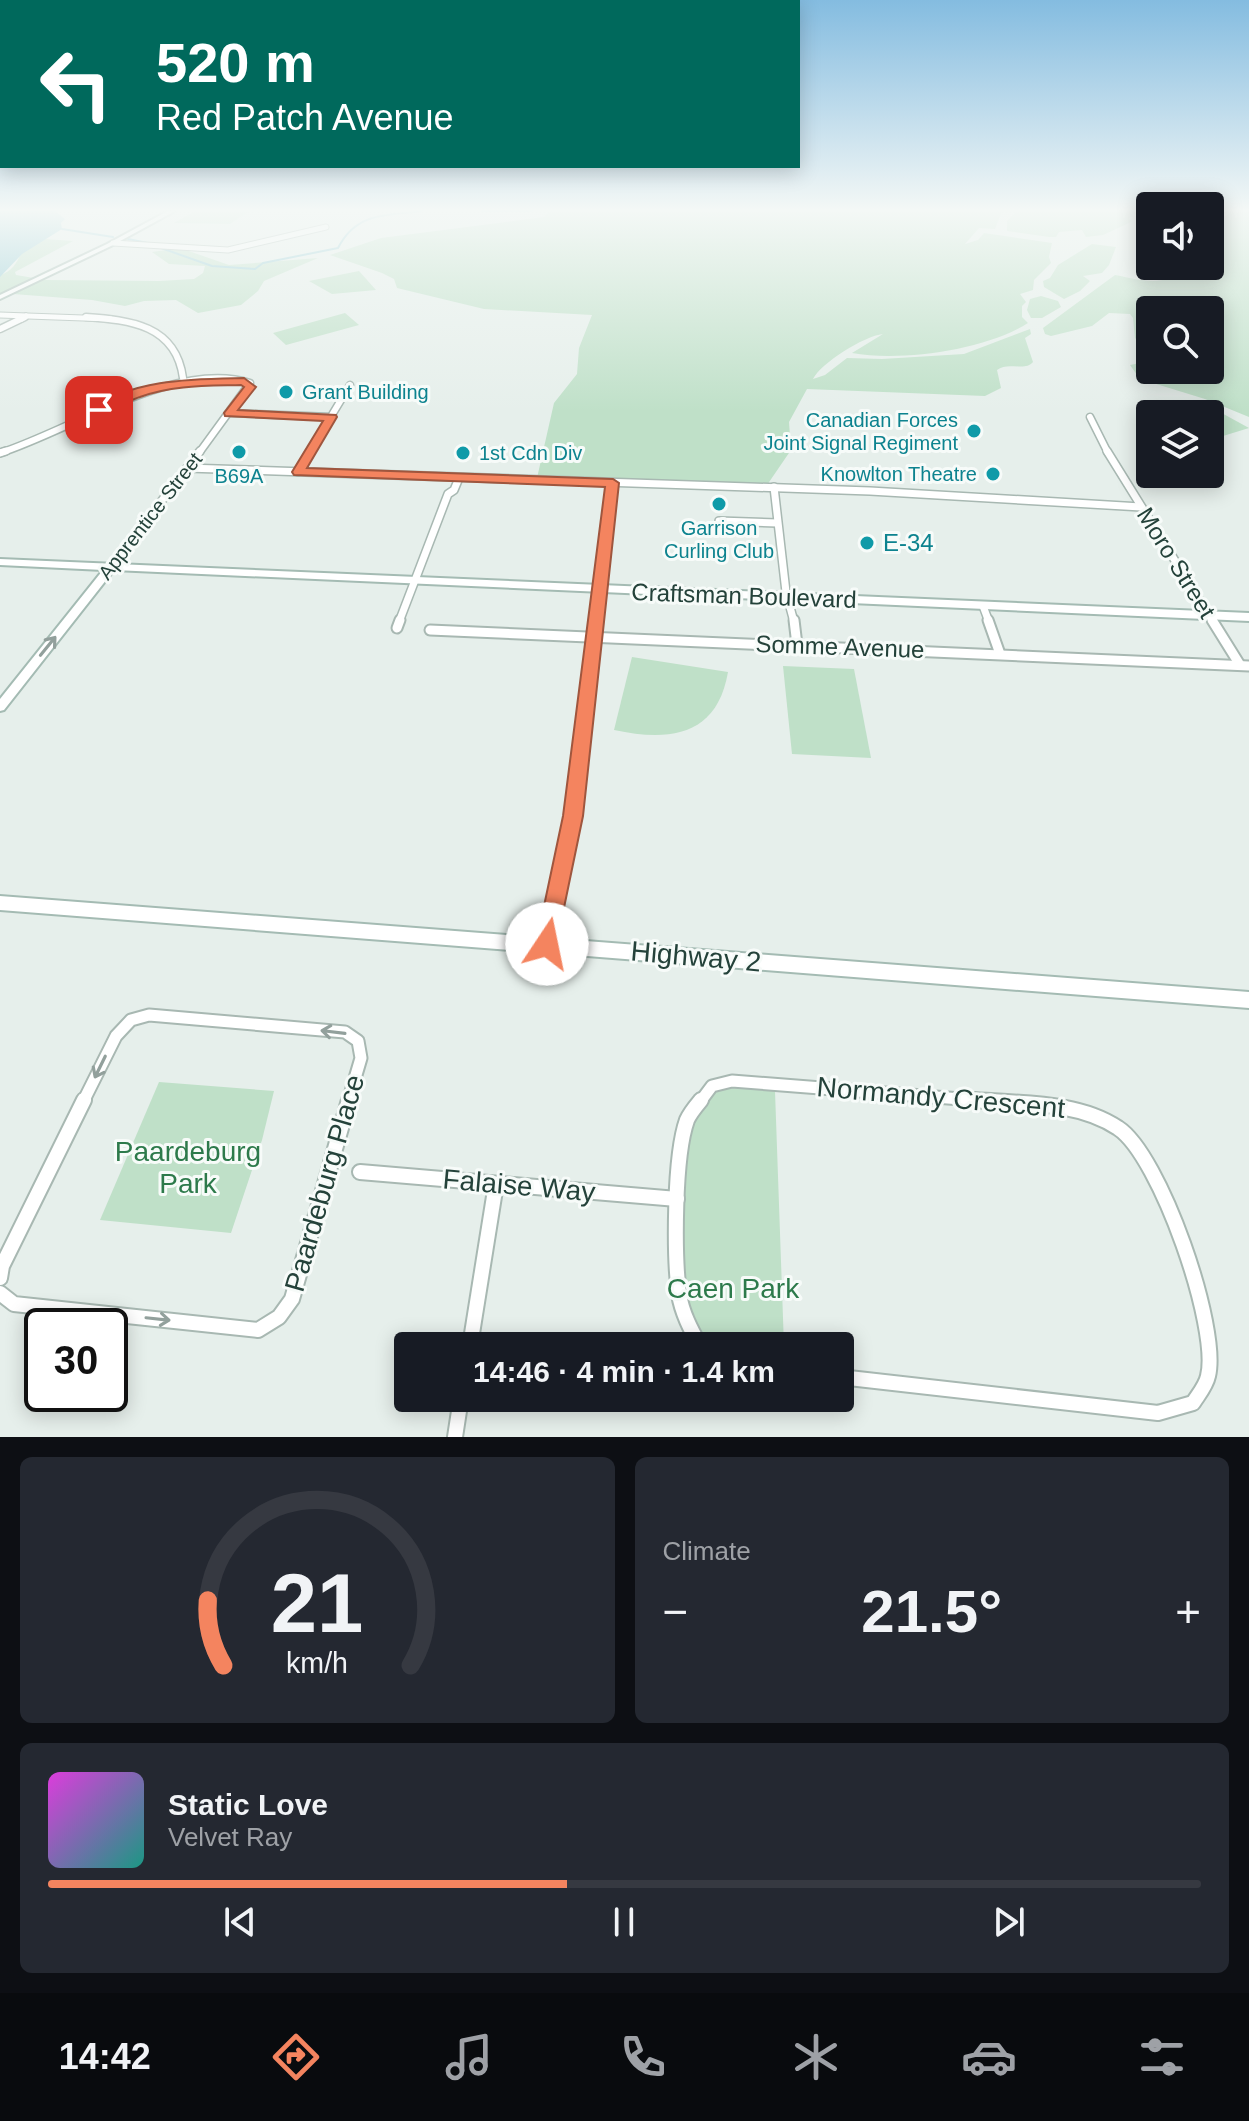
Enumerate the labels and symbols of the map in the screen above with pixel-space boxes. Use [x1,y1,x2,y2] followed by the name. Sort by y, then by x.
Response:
[65,376,133,444] pin
[302,381,429,403] place label: Grant Building
[277,383,295,401] marker: Grant Building
[763,409,958,454] place label: Canadian Forces Joint Signal Regiment
[965,422,983,440] marker: Canadian Forces Joint Signal Regiment
[479,442,582,464] place label: 1st Cdn Div
[230,443,248,461] marker: B69A
[454,444,472,462] marker: 1st Cdn Div
[94,448,207,584] street label: Apprentice Street
[821,463,977,485] place label: Knowlton Theatre
[215,465,264,487] place label: B69A
[984,465,1002,483] marker: Knowlton Theatre
[710,495,728,513] marker: Garrison Curling Club
[1132,502,1221,623] street label: Moro Street
[664,517,774,562] place label: Garrison Curling Club
[883,529,934,556] place label: E-34
[858,534,876,552] marker: E-34
[631,578,857,613] street label: Craftsman Boulevard
[755,630,925,663] street label: Somme Avenue
[39,636,57,657] one-way arrow
[505,902,589,986] position arrow
[629,935,762,978] street label: Highway 2
[321,1024,346,1039] one-way arrow
[92,1054,108,1078] one-way arrow
[279,1071,370,1295] street label: Paardeburg Place
[816,1071,1067,1124] street label: Normandy Crescent
[115,1136,261,1199] park label: Paardeburg Park
[441,1163,597,1208] street label: Falaise Way
[667,1273,800,1304] park label: Caen Park
[24,1308,128,1412] speed limit sign: 30
[144,1311,170,1326] one-way arrow

